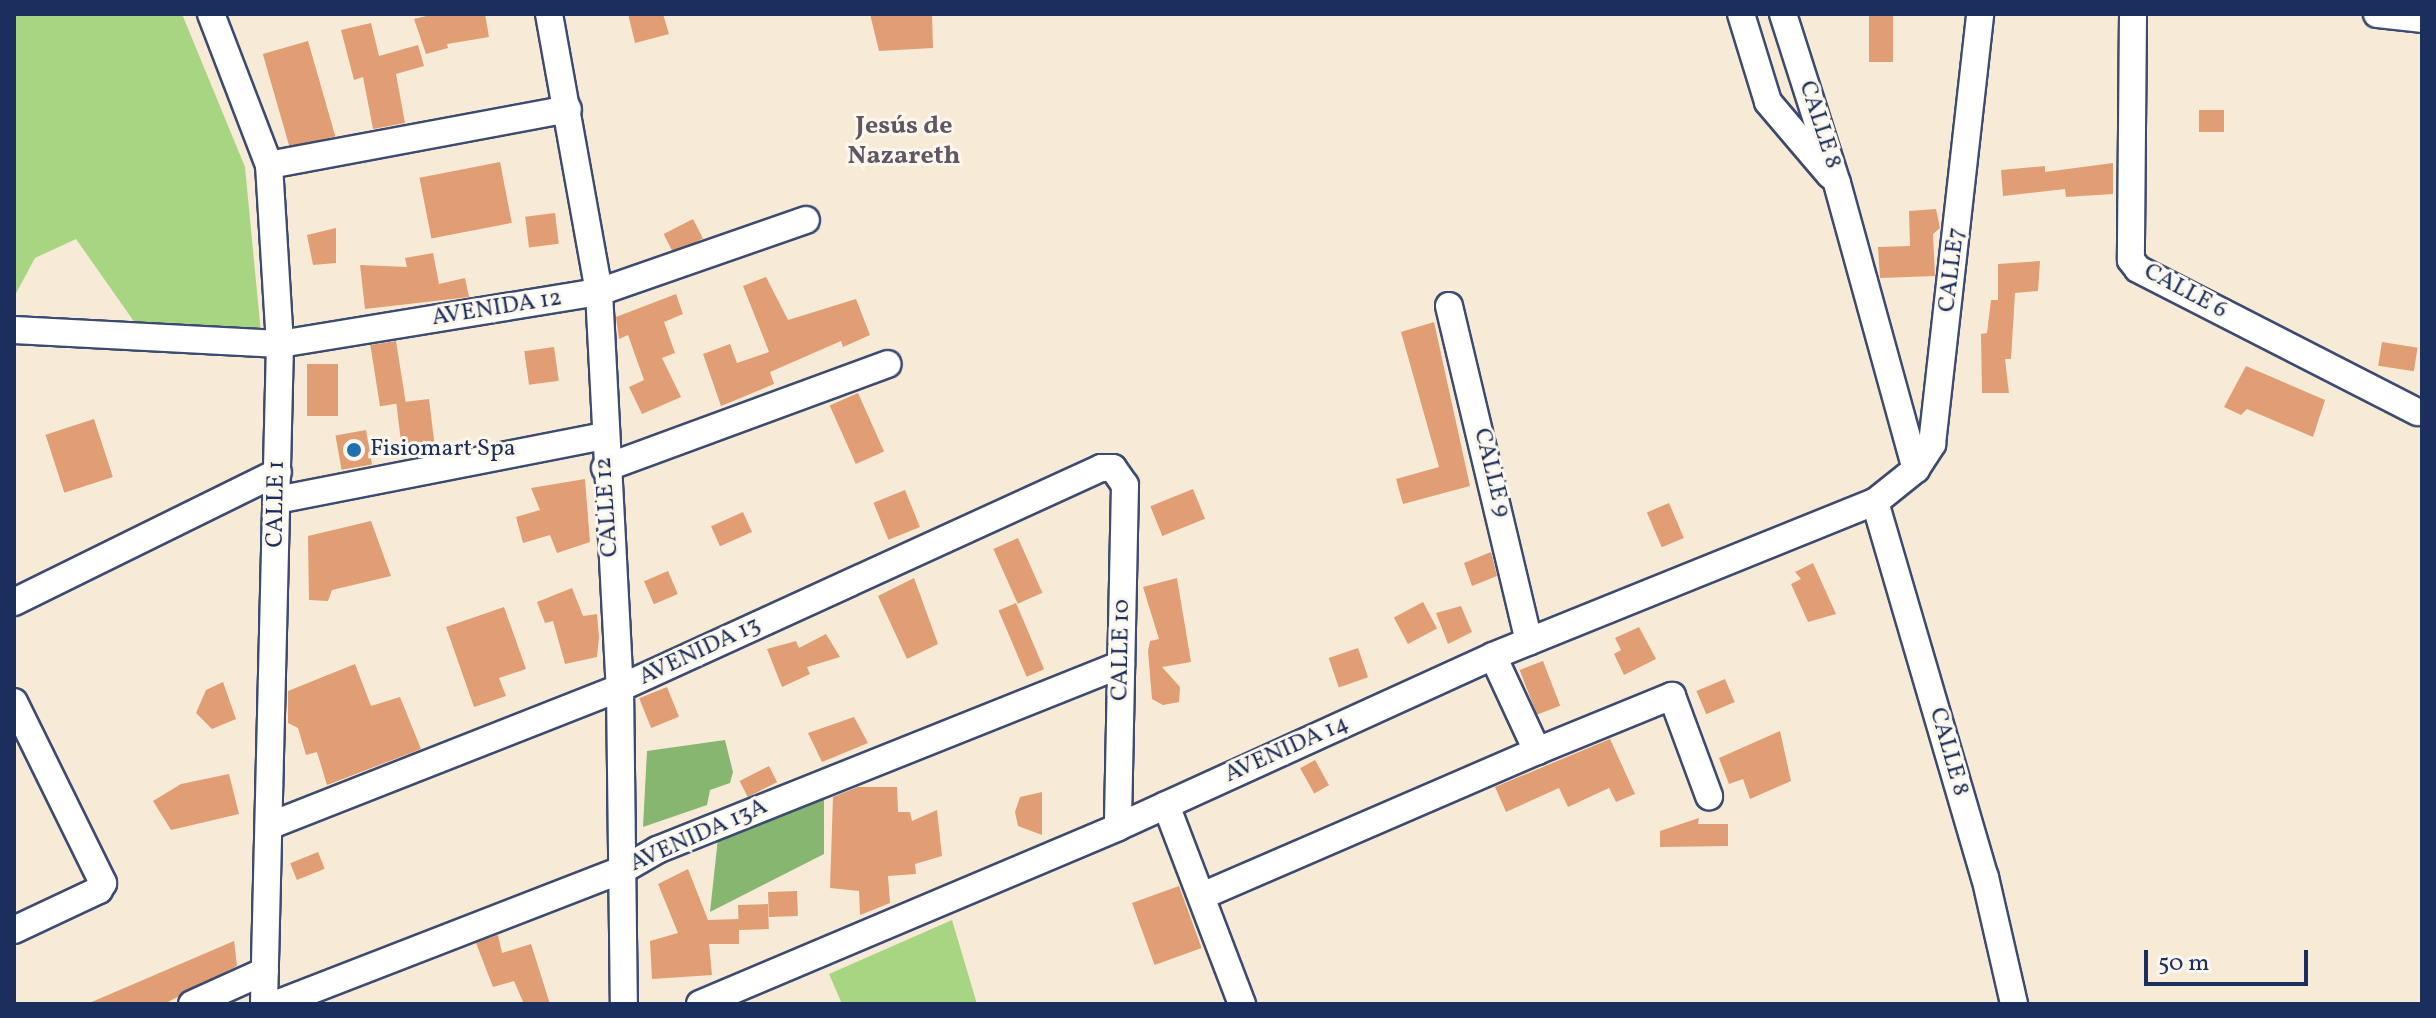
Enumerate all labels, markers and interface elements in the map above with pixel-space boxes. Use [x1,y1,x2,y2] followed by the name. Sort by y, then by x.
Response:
[1791,78,1847,172] street label: CALLE 8
[848,111,960,172] district label: Jesús de Nazareth
[1934,226,1972,314] street label: CALLE7
[2138,258,2232,326] street label: CALLE 6
[430,284,564,334] street label: AVENIDA 12
[1466,426,1516,520] street label: CALLE 9
[370,436,516,464] place label: Fisiomart Spa
[345,441,363,459] marker: Fisiomart Spa
[590,456,626,558] street label: CALLE 12
[262,460,292,548] street label: CALLE 1
[1107,599,1137,701] street label: CALLE 10
[635,611,765,693] street label: AVENIDA 13
[1922,705,1974,799] street label: CALLE 8
[1220,710,1354,790] street label: AVENIDA 14
[626,793,772,879] street label: AVENIDA 13A
[2148,934,2312,984] scale bar
[2158,947,2210,981] text: 50 m

